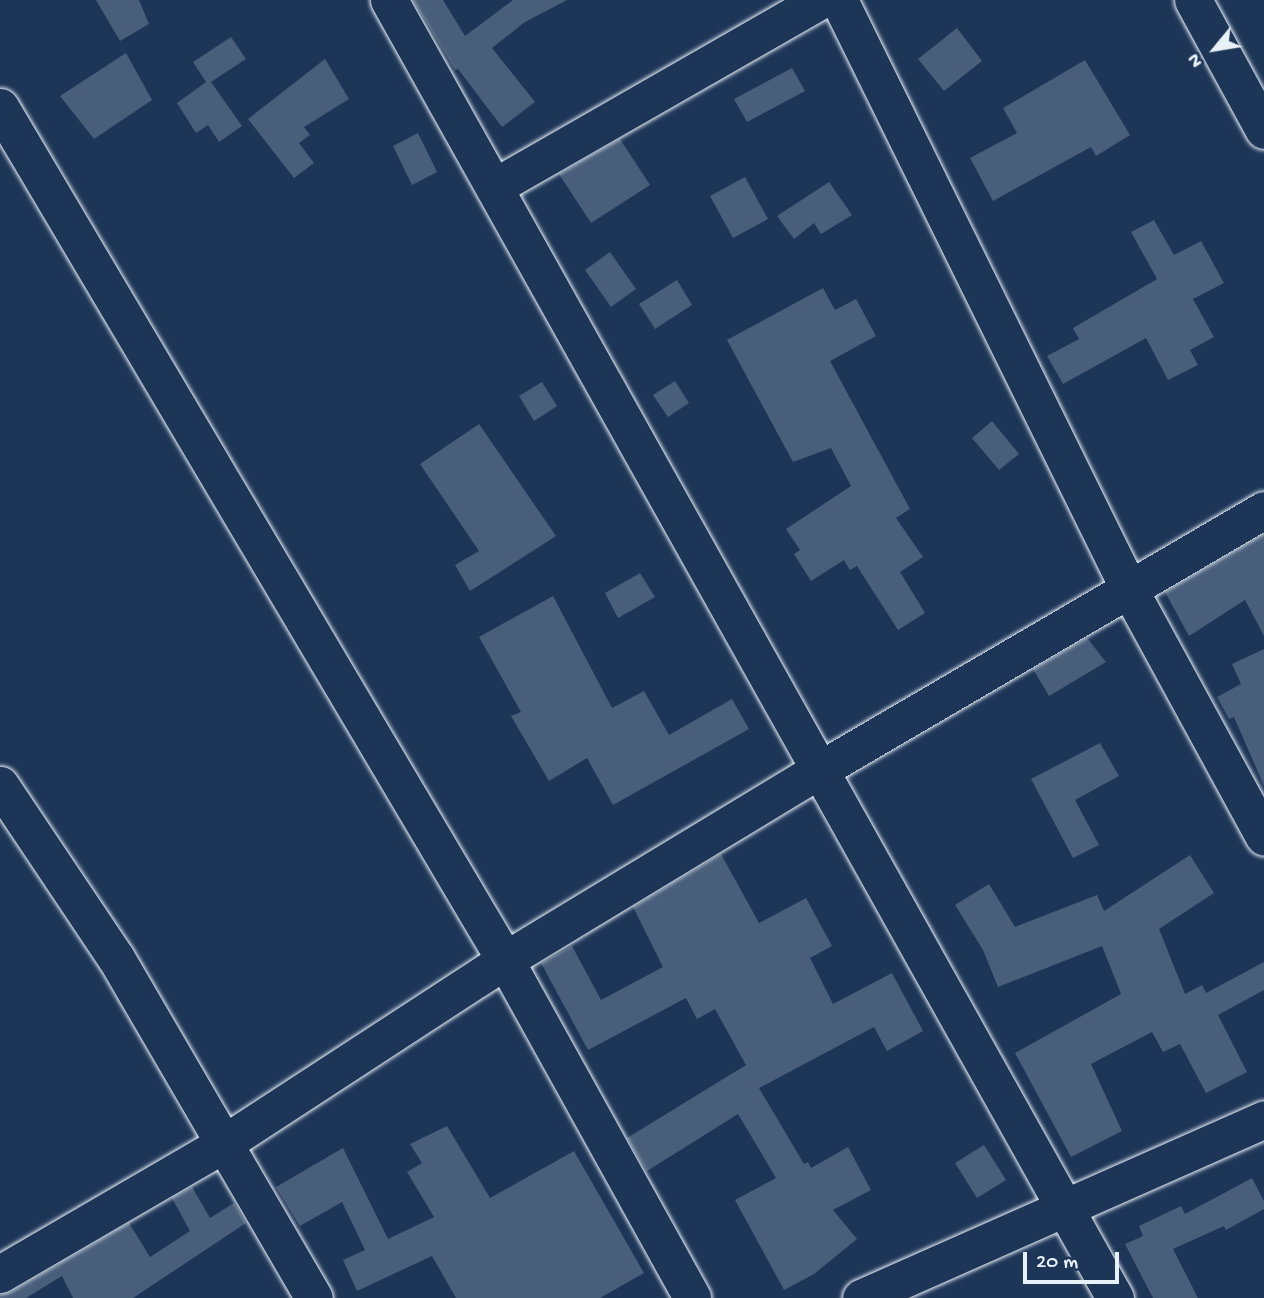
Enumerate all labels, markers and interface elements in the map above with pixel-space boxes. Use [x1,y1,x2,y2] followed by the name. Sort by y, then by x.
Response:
[1180,14,1250,84] north arrow
[1183,49,1209,71] text: N
[1026,1238,1122,1282] scale bar
[1036,1251,1078,1276] text: 20 m

